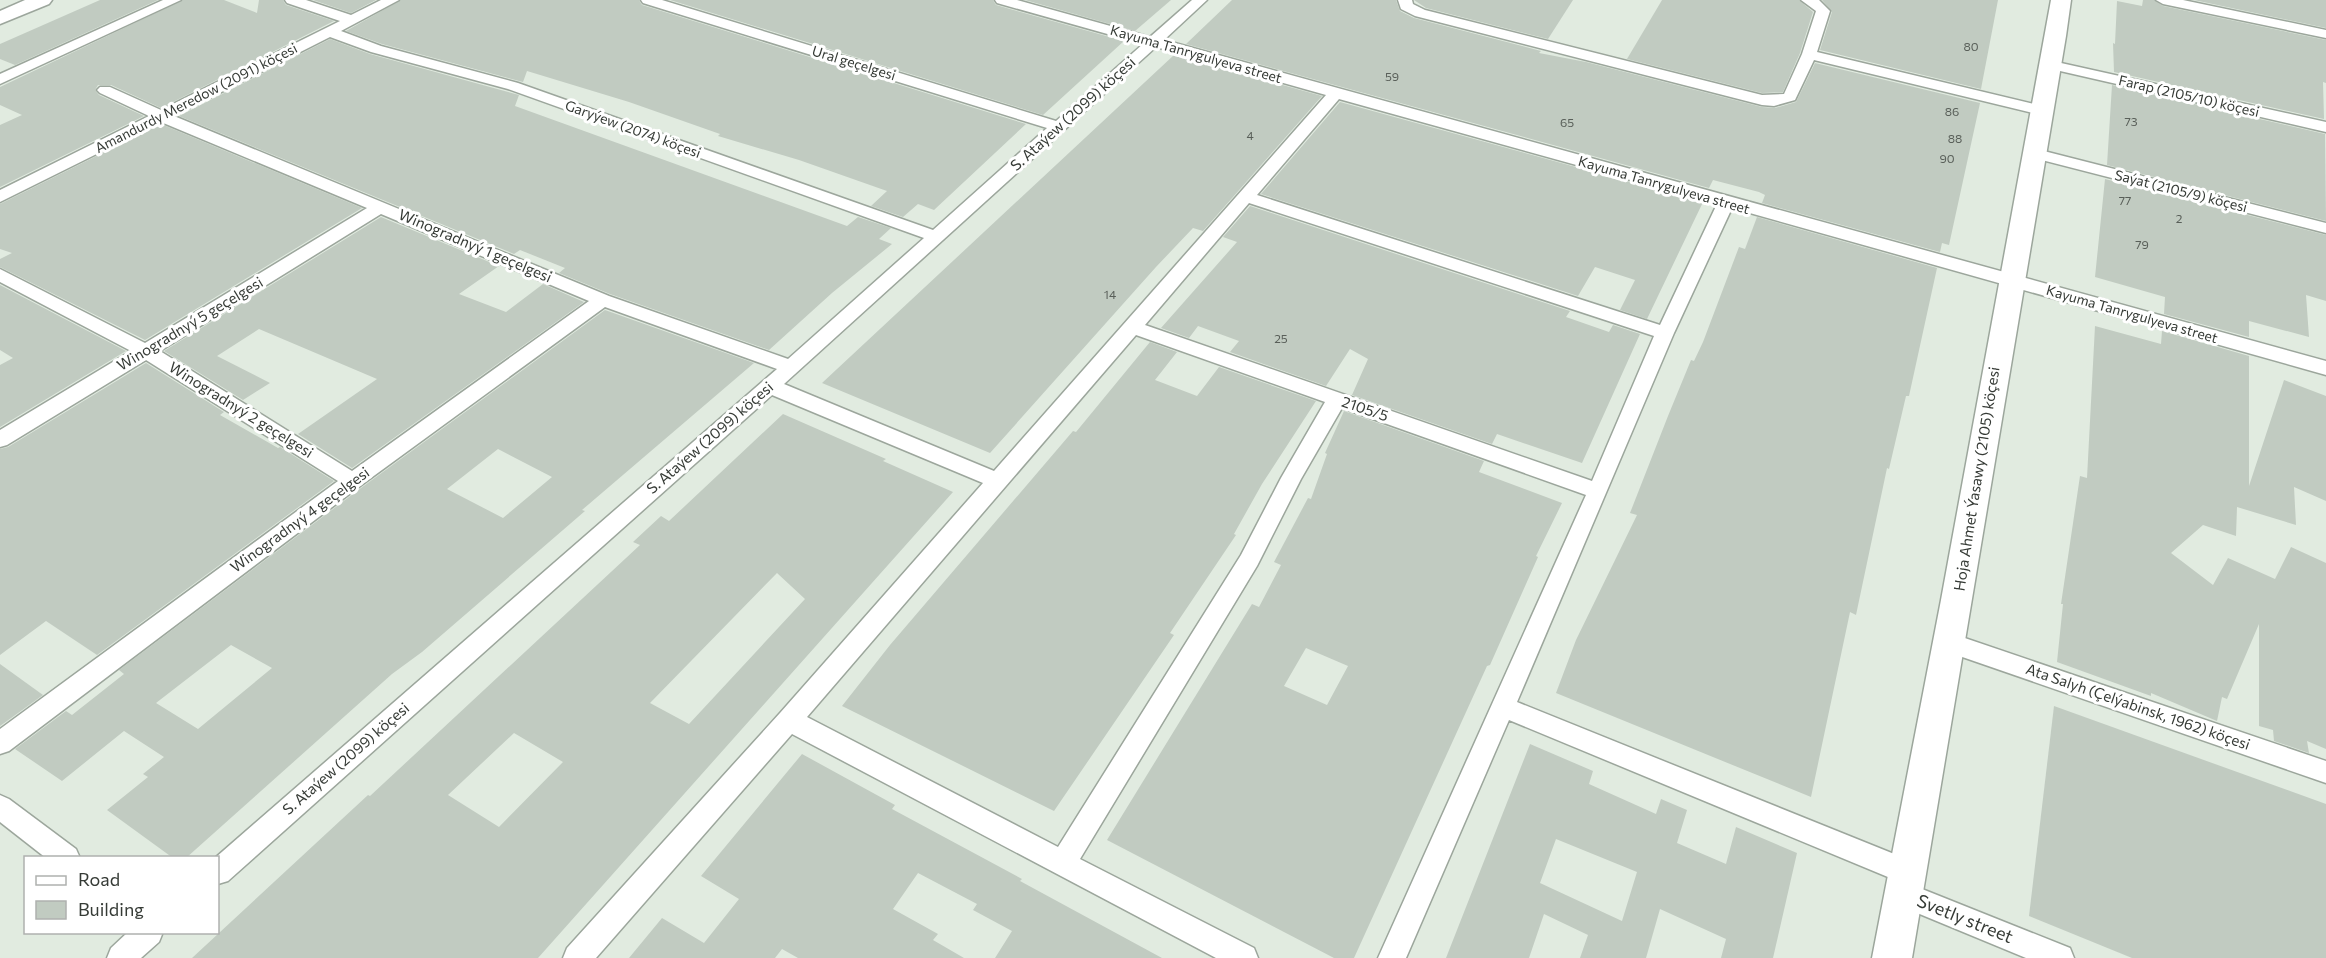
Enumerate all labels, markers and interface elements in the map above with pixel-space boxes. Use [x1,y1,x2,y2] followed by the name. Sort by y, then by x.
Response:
[1108,21,1284,86] street label: Kayuma Tanrygulyeva street
[92,39,300,156] street label: Amandurdy Meredow (2091) köçesi
[1963,39,1979,53] house number: 80
[810,42,898,83] street label: Ural geçelgesi
[1006,52,1139,174] street label: S. Ataýew (2099) köçesi
[1385,69,1399,83] house number: 59
[2117,71,2261,120] street label: Farap (2105/10) köçesi
[563,96,703,161] street label: Garyýew (2074) köçesi
[1945,104,1959,118] house number: 86
[2124,114,2138,128] house number: 73
[1560,115,1574,129] house number: 65
[1246,128,1254,142] house number: 4
[1948,131,1962,145] house number: 88
[1939,151,1955,165] house number: 90
[1576,152,1752,217] street label: Kayuma Tanrygulyeva street
[2113,166,2249,215] street label: Saýat (2105/9) köçesi
[2119,193,2131,207] house number: 77
[396,205,555,286] street label: Winogradnyý 1 geçelgesi
[2176,211,2183,225] house number: 2
[2135,237,2149,251] house number: 79
[113,272,266,374] street label: Winogradnyý 5 geçelgesi
[2044,281,2220,346] street label: Kayuma Tanrygulyeva street
[1104,287,1116,301] house number: 14
[1274,331,1288,345] house number: 25
[166,357,317,461] street label: Winogradnyý 2 geçelgesi
[1948,365,2003,592] street label: Hoja Ahmet Ýasawy (2105) köçesi
[642,377,776,497] street label: S. Ataýew (2099) köçesi
[1340,392,1391,424] street label: 2105/5
[226,463,372,576] street label: Winogradnyý 4 geçelgesi
[2024,659,2253,753] street label: Ata Salyh (Çelýabinsk, 1962) köçesi
[278,698,412,818] street label: S. Ataýew (2099) köçesi
[24,856,219,934] legend
[78,868,120,890] text: Road
[1914,889,2017,947] street label: Svetly street
[78,898,144,920] text: Building

